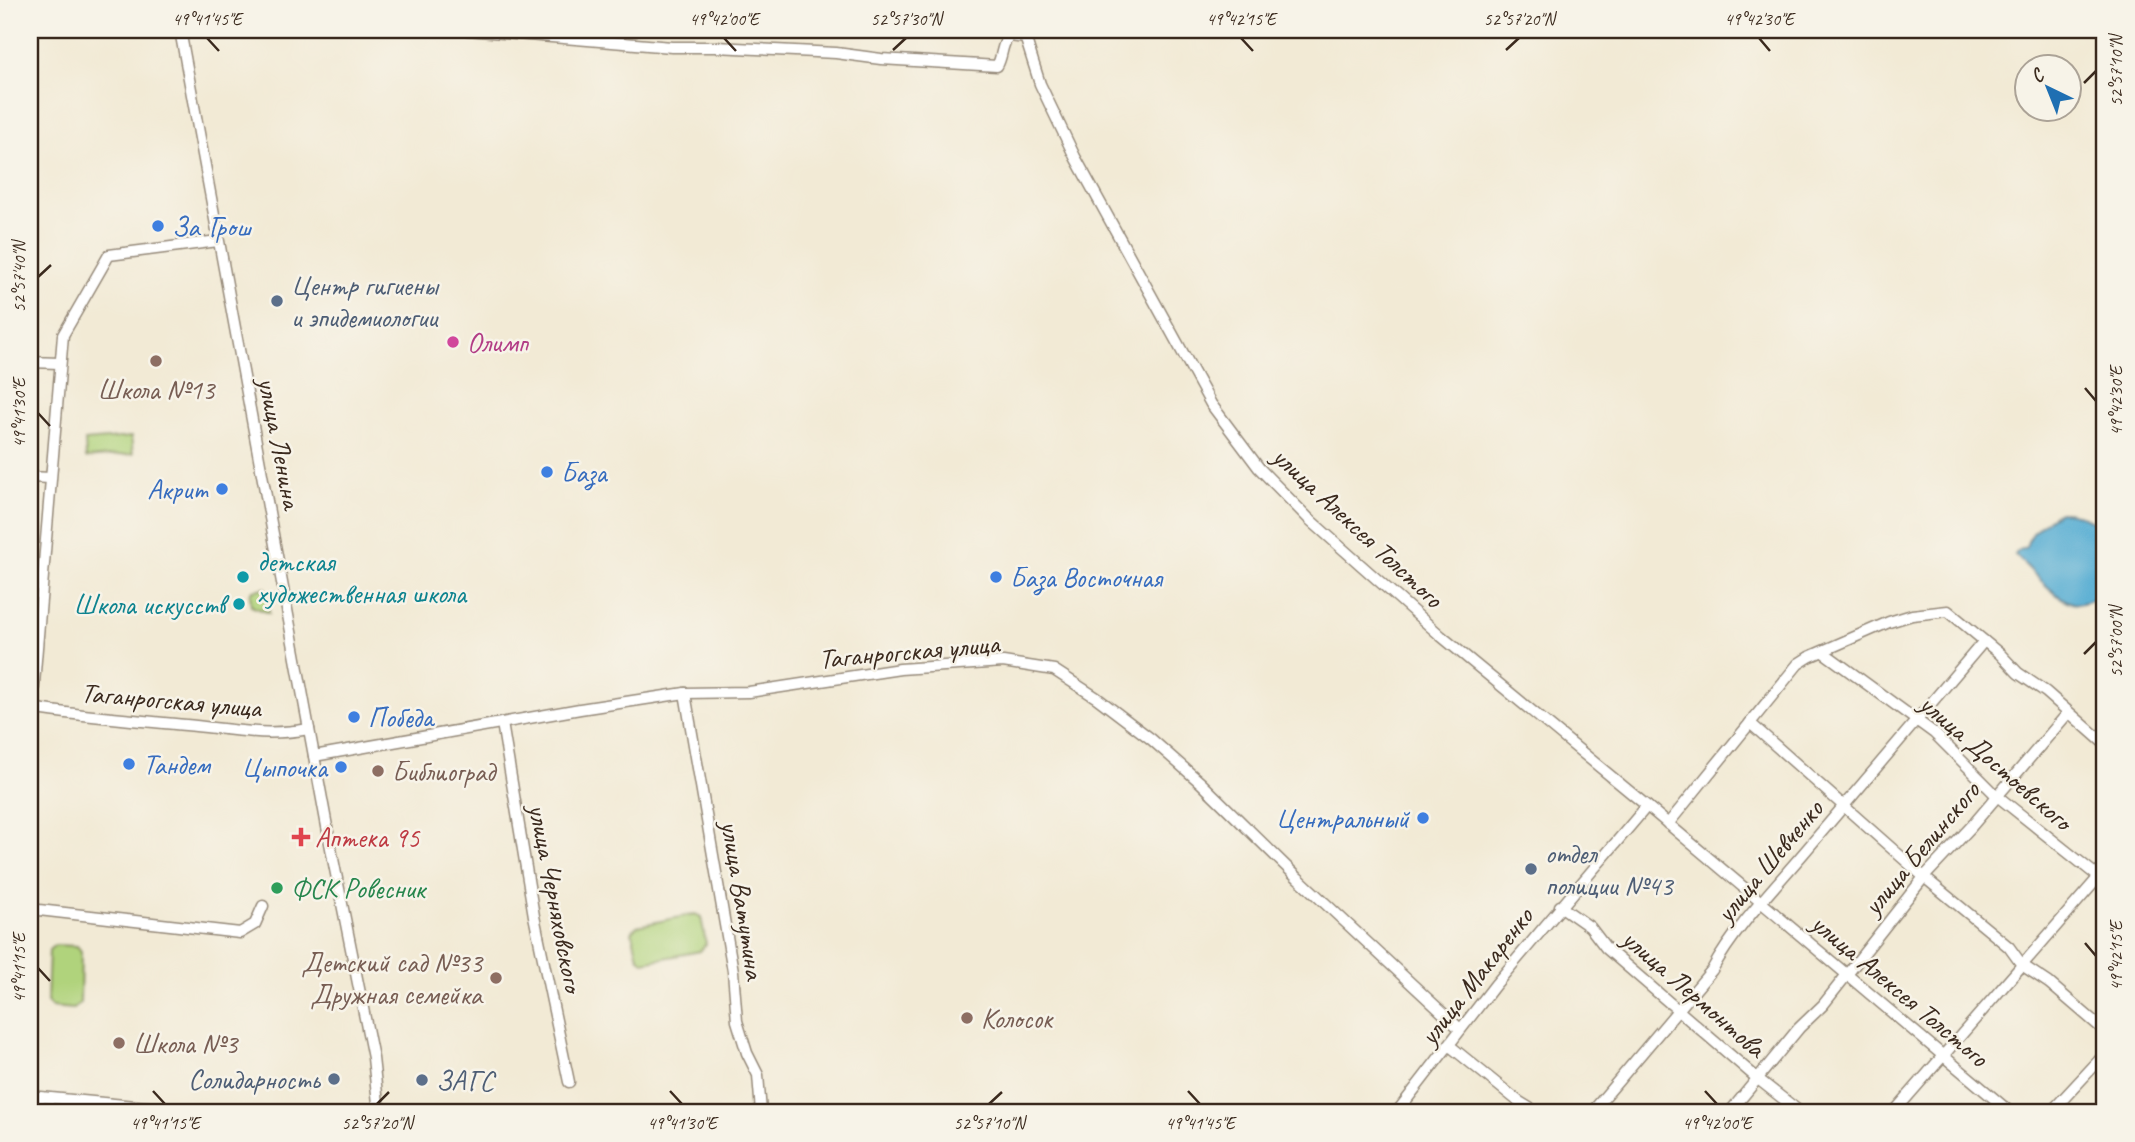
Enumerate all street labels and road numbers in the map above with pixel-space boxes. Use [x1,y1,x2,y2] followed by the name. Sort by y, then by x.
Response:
[250,372,310,514] street label: улица Ленина
[1264,438,1452,616] street label: улица Алексея Толстого
[817,626,1002,676] street label: Таганрогская улица
[79,675,264,725] street label: Таганрогская улица
[1911,685,2082,840] street label: улица Достоевского
[1854,772,1988,924] street label: улица Белинского
[1706,791,1832,931] street label: улица Шевченко
[520,799,592,998] street label: улица Черняховского
[713,816,773,983] street label: улица Ватутина
[1410,898,1542,1054] street label: улица Макаренко
[1803,904,1997,1076] street label: улица Алексея Толстого
[1614,920,1774,1066] street label: улица Лермонтова

